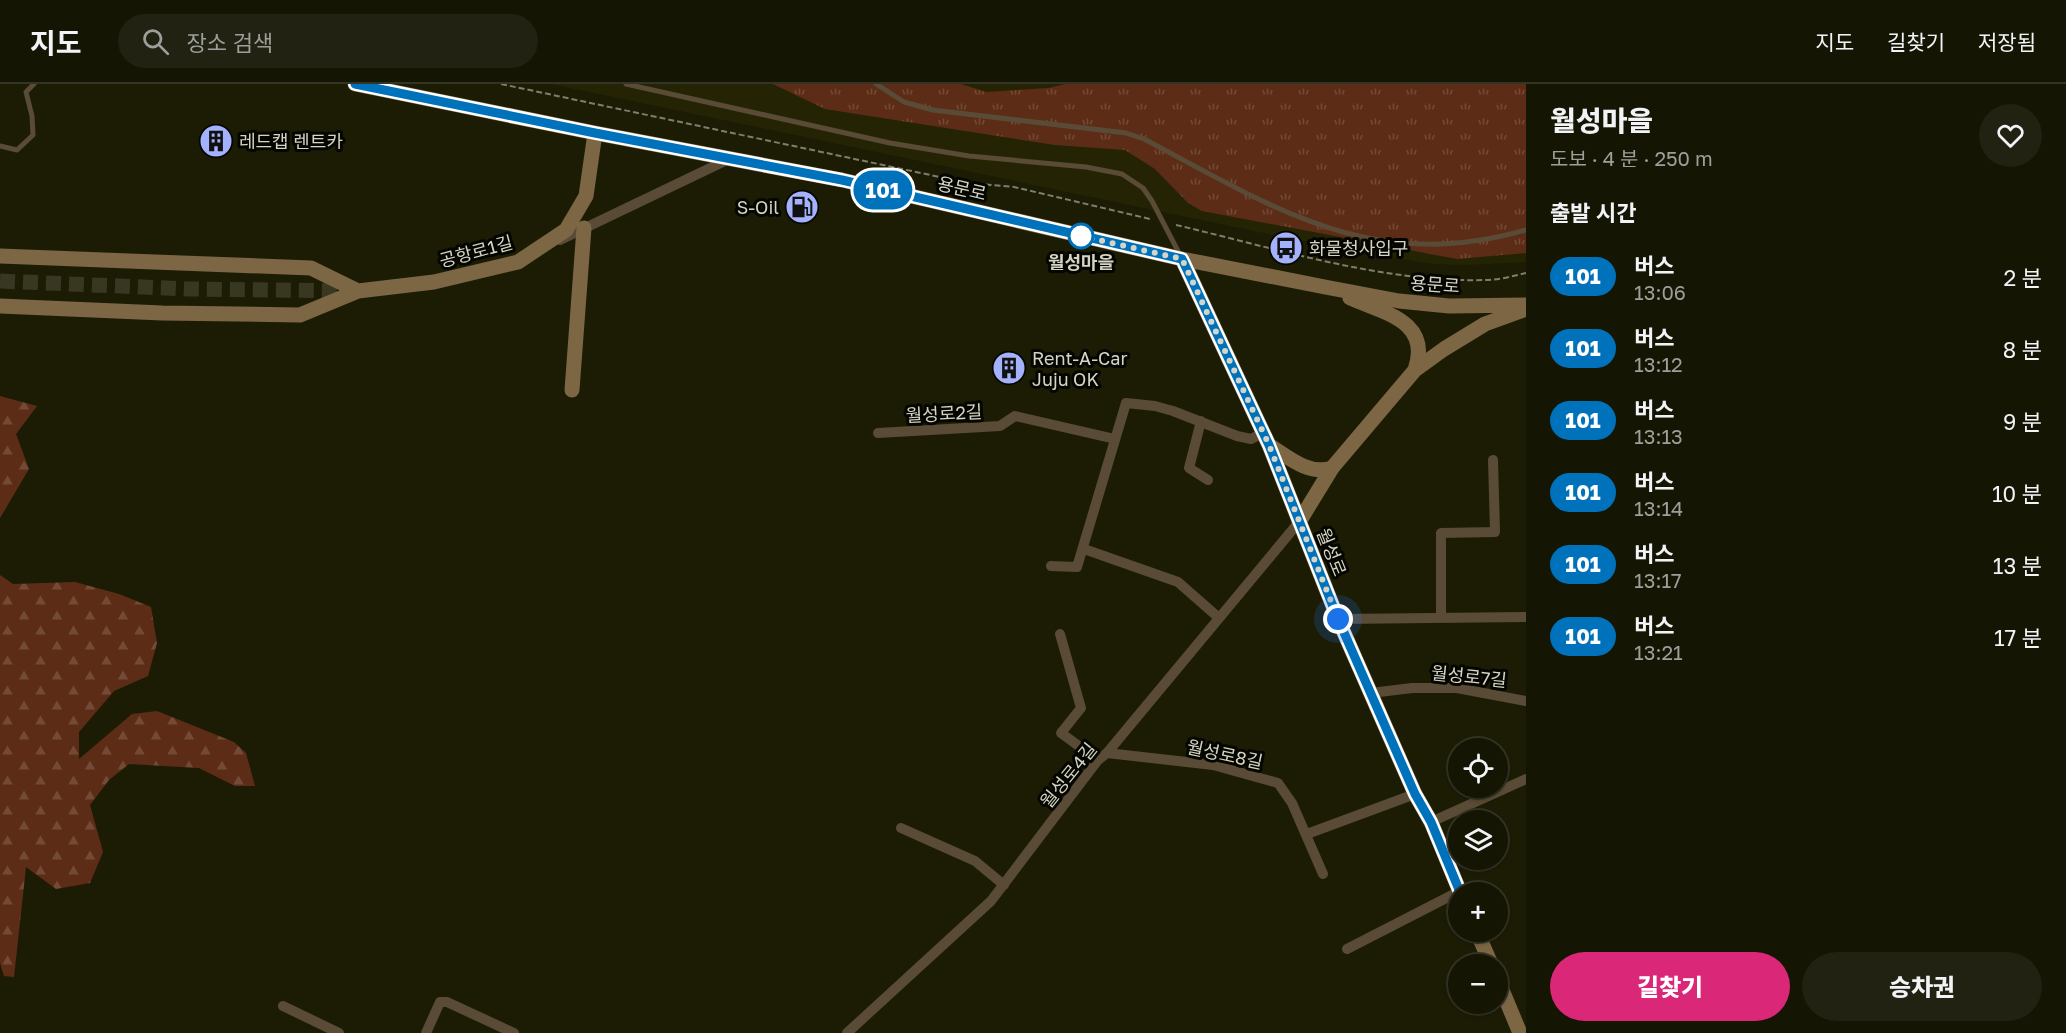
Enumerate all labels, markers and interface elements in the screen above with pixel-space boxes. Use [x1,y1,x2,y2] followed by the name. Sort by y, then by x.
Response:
[118,14,538,68] search box
[139,25,172,58] icon: search
[30,26,82,59] text: 지도
[187,29,273,56] text: 장소 검색
[1815,29,1854,55] text: 지도
[1887,29,1945,55] text: 길찾기
[1978,29,2036,55] text: 저장됨
[1550,104,1653,137] text: 월성마을
[1979,104,2042,167] button: heart
[198,123,234,159] building icon: 레드캡 렌트카
[239,130,343,152] place label: 레드캡 렌트카
[1550,146,1713,170] text: 도보 · 4 분 · 250 m
[848,170,918,210] line badge: 101
[935,172,989,204] street label: 용문로
[865,177,901,203] text: 101
[784,189,820,225] fuel station icon: S-Oil
[737,196,779,218] place label: S-Oil
[1550,199,1636,226] text: 출발 시간
[1068,223,1094,249] marker: 월성마을
[1268,230,1304,266] bus stop icon: 화물청사입구
[437,231,515,271] street label: 공항로1길
[1309,237,1408,259] place label: 화물청사입구
[1048,251,1114,273] place label: 월성마을
[1634,252,1674,279] text: 버스
[1565,263,1601,289] text: 101
[2003,264,2042,291] text: 2 분
[1409,271,1461,297] street label: 용문로
[1634,280,1686,304] text: 13:06
[1634,324,1674,351] text: 버스
[1565,335,1601,361] text: 101
[2003,336,2042,363] text: 8 분
[1032,347,1127,390] place label: Rent-A-Car Juju OK
[991,350,1027,386] building icon: Rent-A-Car Juju OK
[1634,352,1683,376] text: 13:12
[1634,396,1674,423] text: 버스
[905,400,983,426] street label: 월성로2길
[1565,407,1601,433] text: 101
[2003,408,2042,435] text: 9 분
[1634,424,1683,448] text: 13:13
[1634,468,1674,495] text: 버스
[1565,479,1601,505] text: 101
[1992,480,2042,507] text: 10 분
[1634,496,1683,520] text: 13:14
[1312,525,1352,579] street label: 월성로
[1634,540,1674,567] text: 버스
[1565,551,1601,577] text: 101
[1993,552,2042,579] text: 13 분
[1634,568,1682,592] text: 13:17
[1323,604,1353,634] your location
[1634,612,1674,639] text: 버스
[1565,623,1601,649] text: 101
[1994,624,2042,651] text: 17 분
[1634,640,1683,664] text: 13:21
[1430,661,1508,691] street label: 월성로7길
[1185,735,1265,773] street label: 월성로8길
[1035,738,1101,812] street label: 월성로4길
[1448,738,1508,1014] map controls
[1448,738,1508,798] button: locate
[1448,810,1508,870] button: layers
[1448,882,1508,942] button: +
[1550,952,1790,1021] button: 길찾기
[1802,952,2042,1021] button: 승차권
[1448,954,1508,1014] button: −

